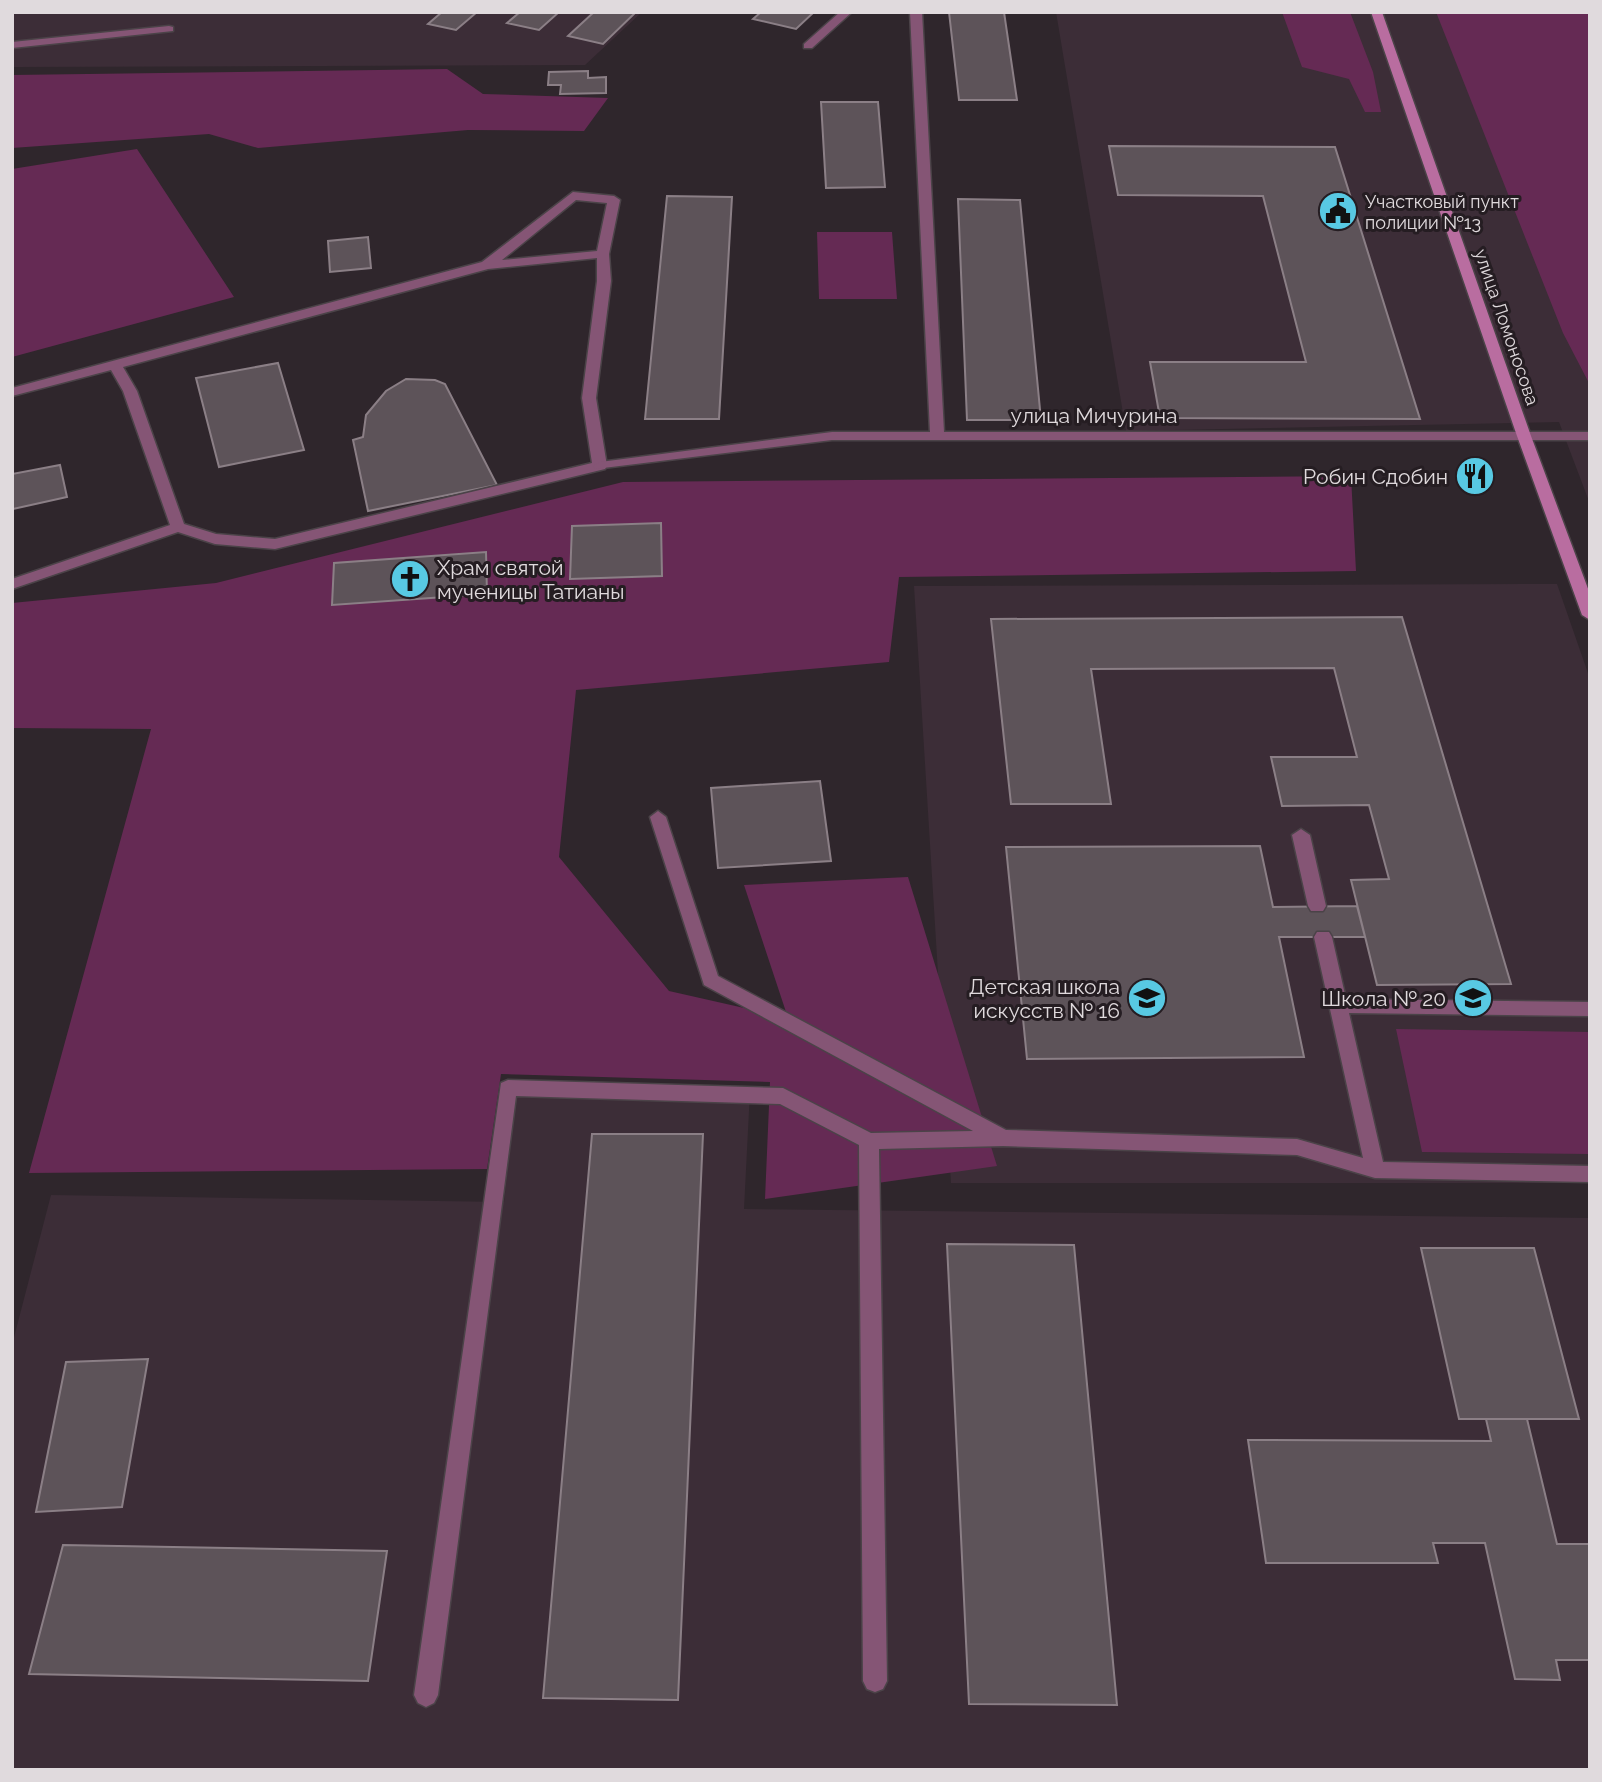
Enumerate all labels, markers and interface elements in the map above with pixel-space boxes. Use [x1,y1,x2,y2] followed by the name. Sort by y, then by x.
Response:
[1317,190,1359,232] public building icon: Участковый пункт полиции №13
[1365,191,1519,233] place label: Участковый пункт полиции №13
[1470,246,1544,408] street label: улица Ломоносова
[1011,403,1178,428] street label: улица Мичурина
[1454,455,1496,497] restaurant icon: Робин Сдобин
[1303,464,1448,489] place label: Робин Сдобин
[437,555,624,604] place label: Храм святой мученицы Татианы
[389,558,431,600] church icon: Храм святой мученицы Татианы
[969,974,1120,1023] place label: Детская школа искусств № 16
[1126,977,1168,1019] school or university icon: Детская школа искусств № 16
[1452,977,1494,1019] school or university icon: Школа № 20
[1321,986,1446,1011] place label: Школа № 20

